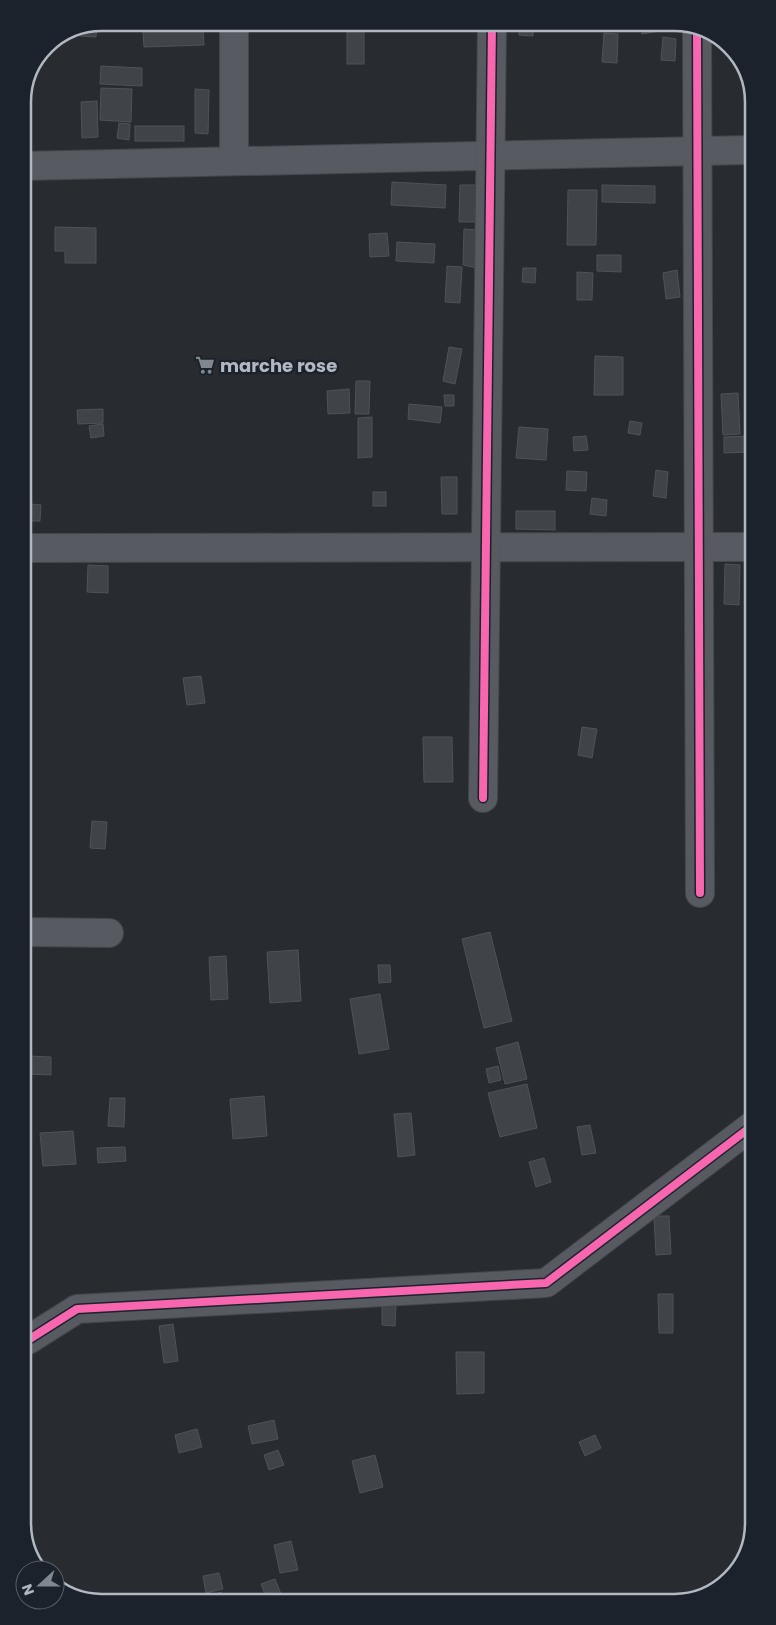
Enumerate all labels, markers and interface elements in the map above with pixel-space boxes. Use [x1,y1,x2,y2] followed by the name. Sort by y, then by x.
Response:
[220,353,337,378] place label: marche rose
[194,354,216,376] supermarket icon: marche rose
[15,1560,65,1610] north arrow
[17,1581,39,1598] text: N

